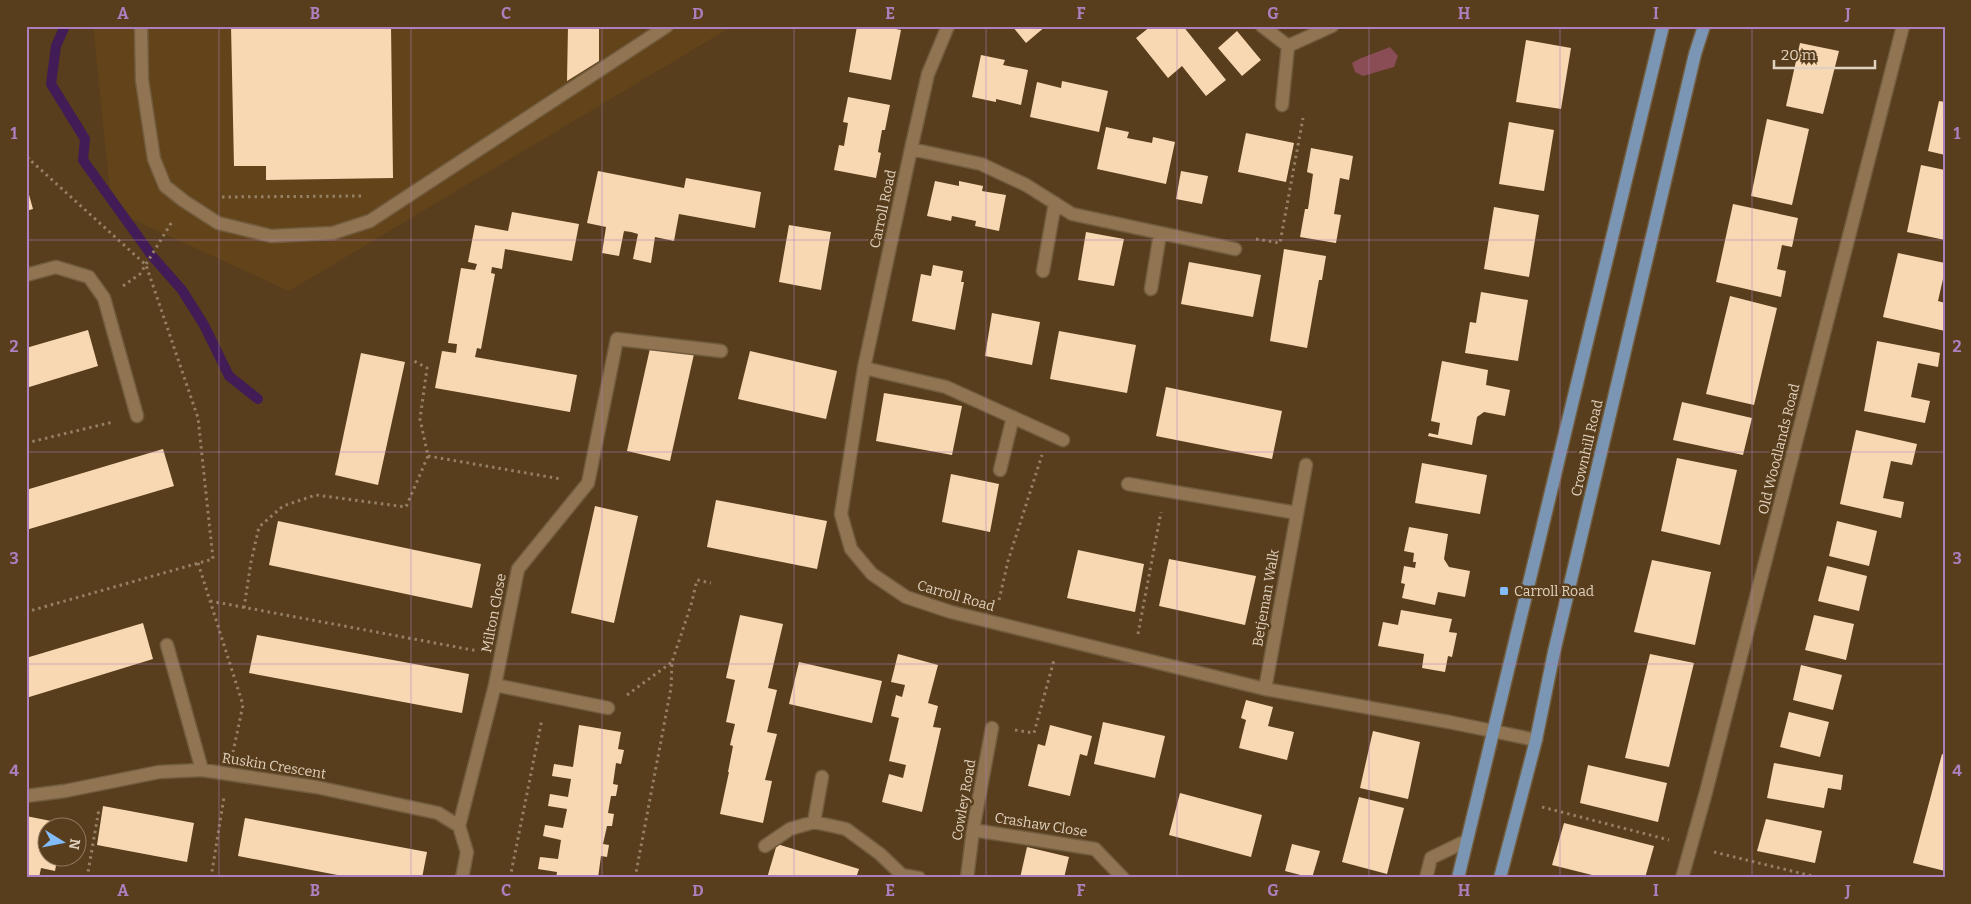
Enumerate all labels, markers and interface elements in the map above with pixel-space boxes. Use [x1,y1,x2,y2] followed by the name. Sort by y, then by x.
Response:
[117,4,129,23] text: A
[310,4,320,23] text: B
[501,4,511,23] text: C
[692,4,704,23] text: D
[885,4,895,23] text: E
[1077,4,1086,23] text: F
[1267,4,1279,23] text: G
[1458,4,1471,23] text: H
[1653,4,1659,23] text: I
[1844,4,1851,23] text: J
[1774,38,1875,70] scale bar
[1781,46,1817,64] text: 20 m
[11,124,18,143] text: 1
[1954,124,1961,143] text: 1
[866,168,900,250] street label: Carroll Road
[9,337,19,356] text: 2
[1952,337,1962,356] text: 2
[1755,382,1803,516] street label: Old Woodlands Road
[1568,398,1606,498] street label: Crownhill Road
[1249,548,1283,648] street label: Betjeman Walk
[9,549,19,568] text: 3
[1952,549,1962,568] text: 3
[478,572,510,654] street label: Milton Close
[915,577,997,615] street label: Carroll Road
[1514,583,1594,600] place label: Carroll Road
[1498,585,1510,597] marker: Carroll Road
[221,749,327,783] street label: Ruskin Crescent
[949,758,979,842] street label: Cowley Road
[9,761,19,780] text: 4
[1952,761,1962,780] text: 4
[993,809,1089,841] street label: Crashaw Close
[38,816,88,866] north arrow
[65,837,84,851] text: N
[117,881,129,900] text: A
[310,881,320,900] text: B
[501,881,511,900] text: C
[692,881,704,900] text: D
[885,881,895,900] text: E
[1077,881,1086,900] text: F
[1267,881,1279,900] text: G
[1458,881,1471,900] text: H
[1653,881,1659,900] text: I
[1844,881,1851,900] text: J

